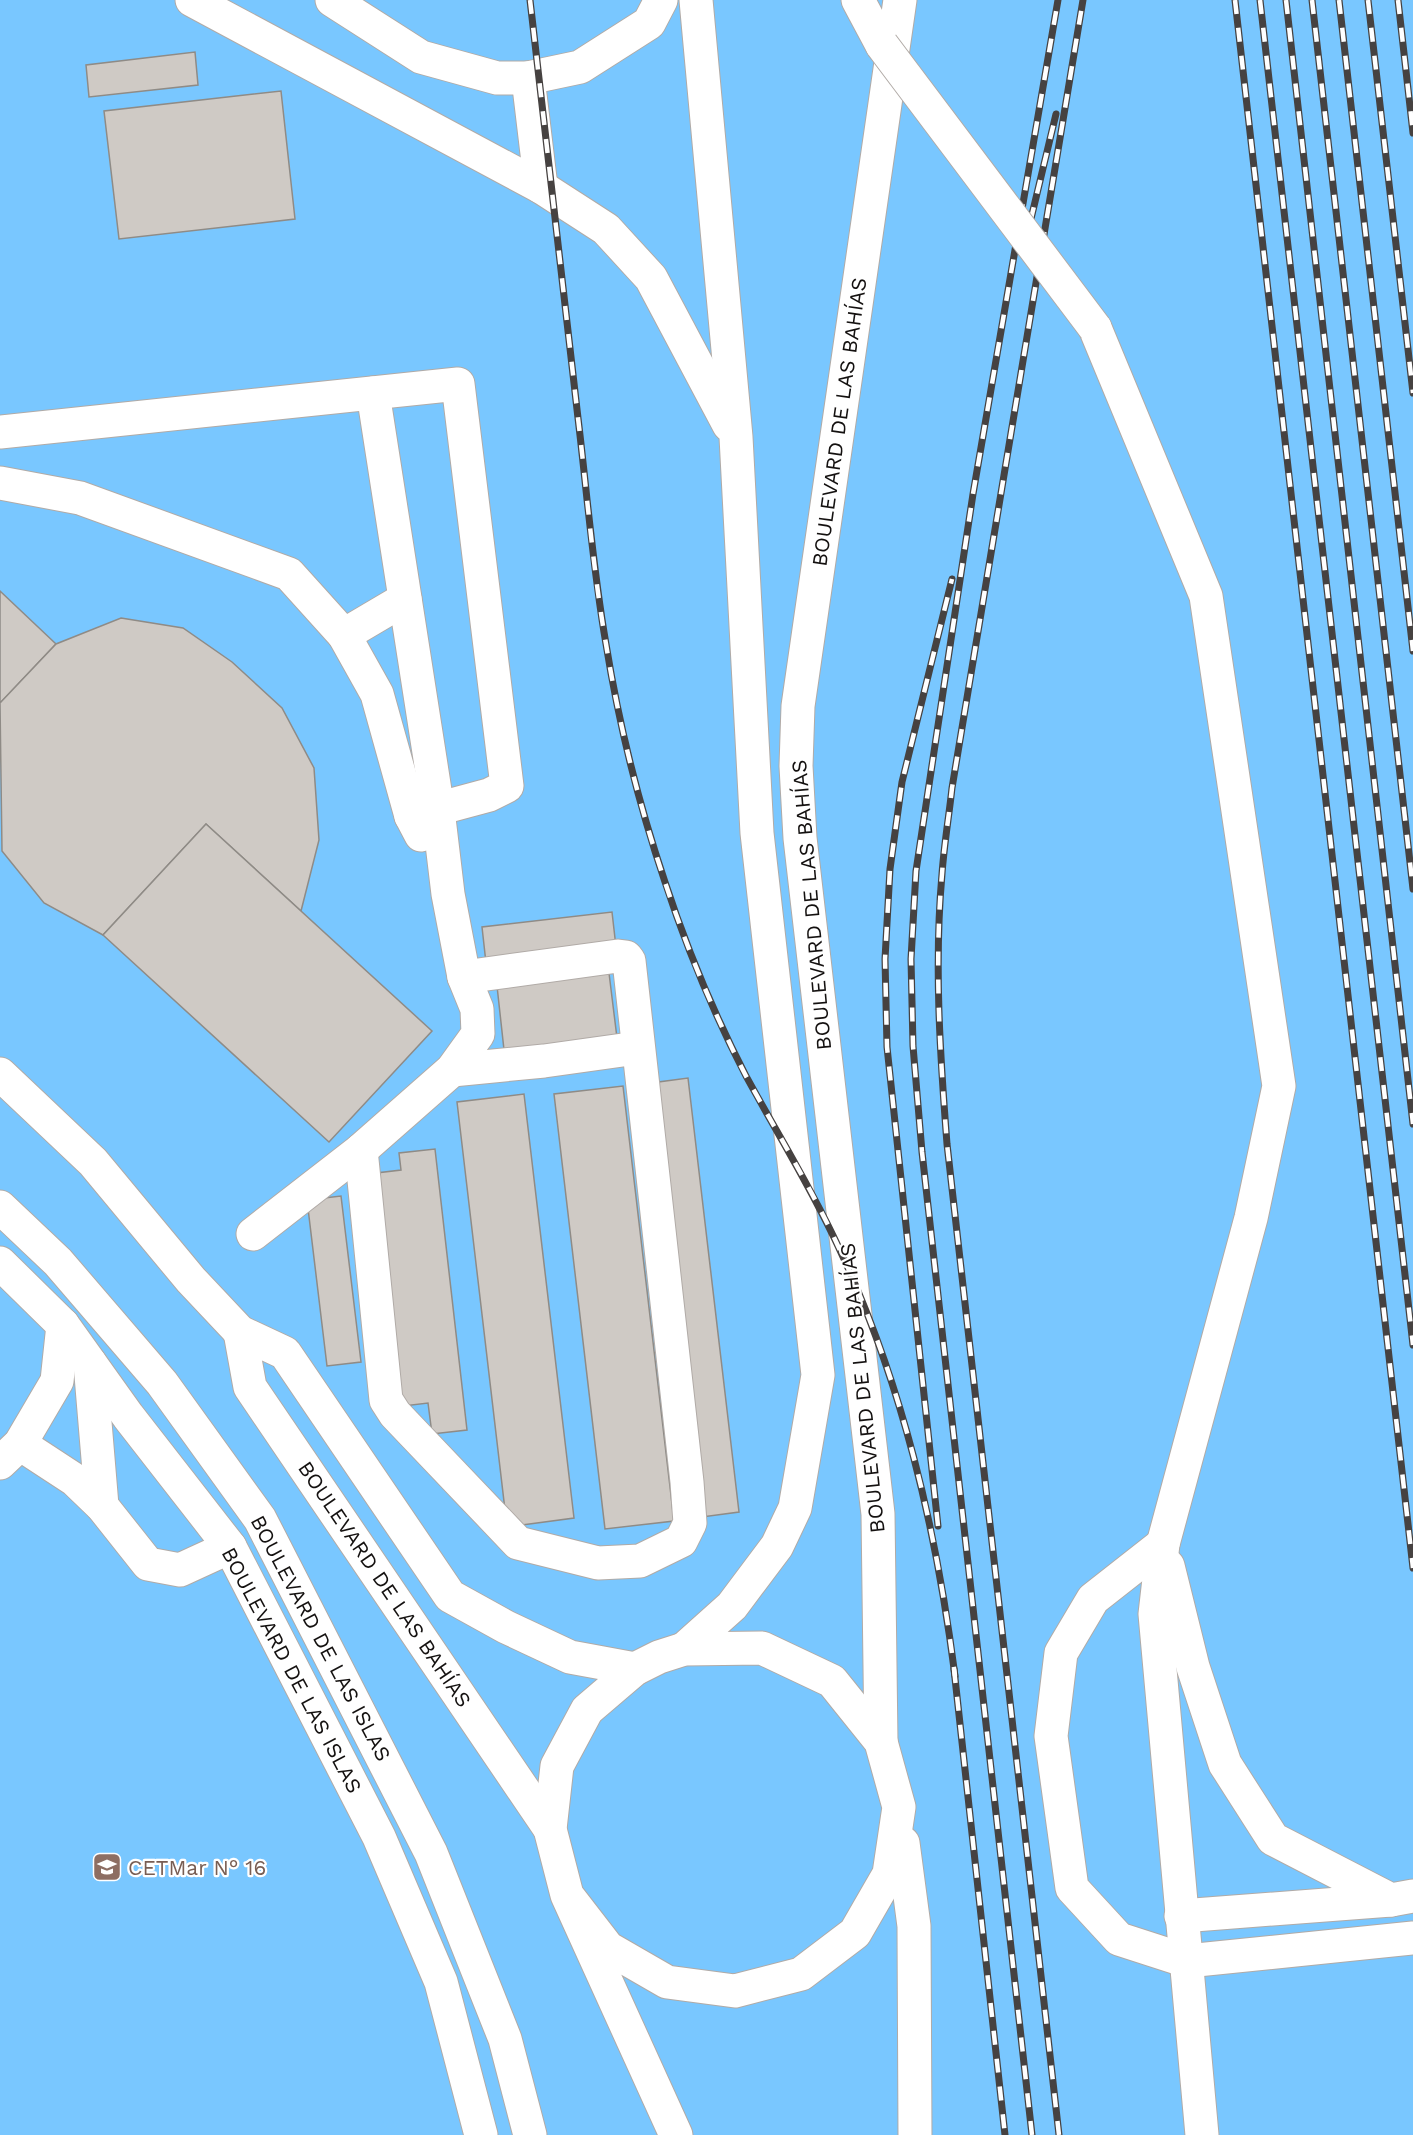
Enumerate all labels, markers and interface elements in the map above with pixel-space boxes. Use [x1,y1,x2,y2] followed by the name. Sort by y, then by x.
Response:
[806,276,872,568] street label: BOULEVARD DE LAS BAHÍAS
[786,759,836,1051] street label: BOULEVARD DE LAS BAHÍAS
[834,1242,890,1534] street label: BOULEVARD DE LAS BAHÍAS
[293,1456,477,1712] street label: BOULEVARD DE LAS BAHÍAS
[245,1511,397,1765] street label: BOULEVARD DE LAS ISLAS
[216,1543,368,1797] street label: BOULEVARD DE LAS ISLAS
[91,1851,123,1883] school or university icon: CETMar N° 16
[128,1855,266,1880] place label: CETMar N° 16

